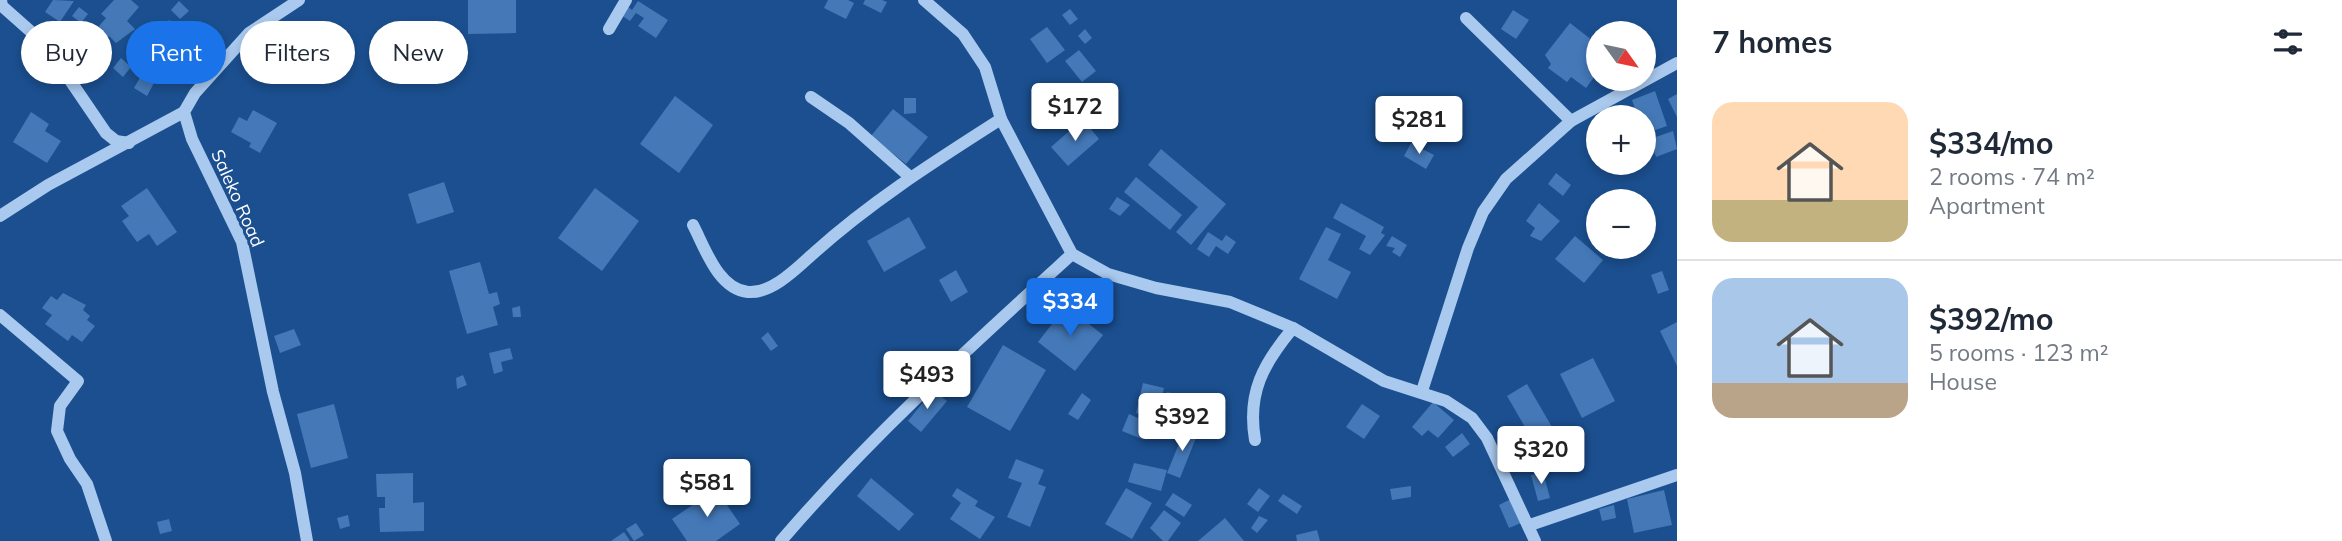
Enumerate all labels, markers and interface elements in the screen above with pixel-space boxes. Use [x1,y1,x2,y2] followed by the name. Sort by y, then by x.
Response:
[21,21,112,84] chip: Buy
[126,21,226,84] chip: Rent
[240,21,355,84] chip: Filters
[369,21,468,84] chip: New
[1586,21,1656,91] north arrow
[1586,21,1656,259] map controls
[1712,23,1833,61] text: 7 homes
[2269,23,2307,61] icon: filters
[1034,83,1116,143] pin: $172
[1047,91,1103,120] text: $172
[1378,96,1460,156] pin: $281
[1391,104,1447,133] text: $281
[1586,105,1656,175] button: +
[1929,124,2053,162] text: $334/mo
[1768,130,1852,214] icon: home
[206,146,270,250] street label: Saleko Road
[1929,162,2095,191] text: 2 rooms · 74 m²
[1586,189,1656,259] button: −
[1929,191,2045,220] text: Apartment
[1029,278,1111,338] pin: $334
[1042,286,1098,315] text: $334
[1929,300,2053,338] text: $392/mo
[1768,306,1852,390] icon: home
[1929,338,2109,367] text: 5 rooms · 123 m²
[886,352,968,411] pin: $493
[899,359,955,388] text: $493
[1929,367,1997,396] text: House
[1141,393,1223,453] pin: $392
[1154,401,1210,430] text: $392
[1500,426,1582,486] pin: $320
[1513,434,1569,463] text: $320
[666,460,748,519] pin: $581
[679,467,735,496] text: $581

